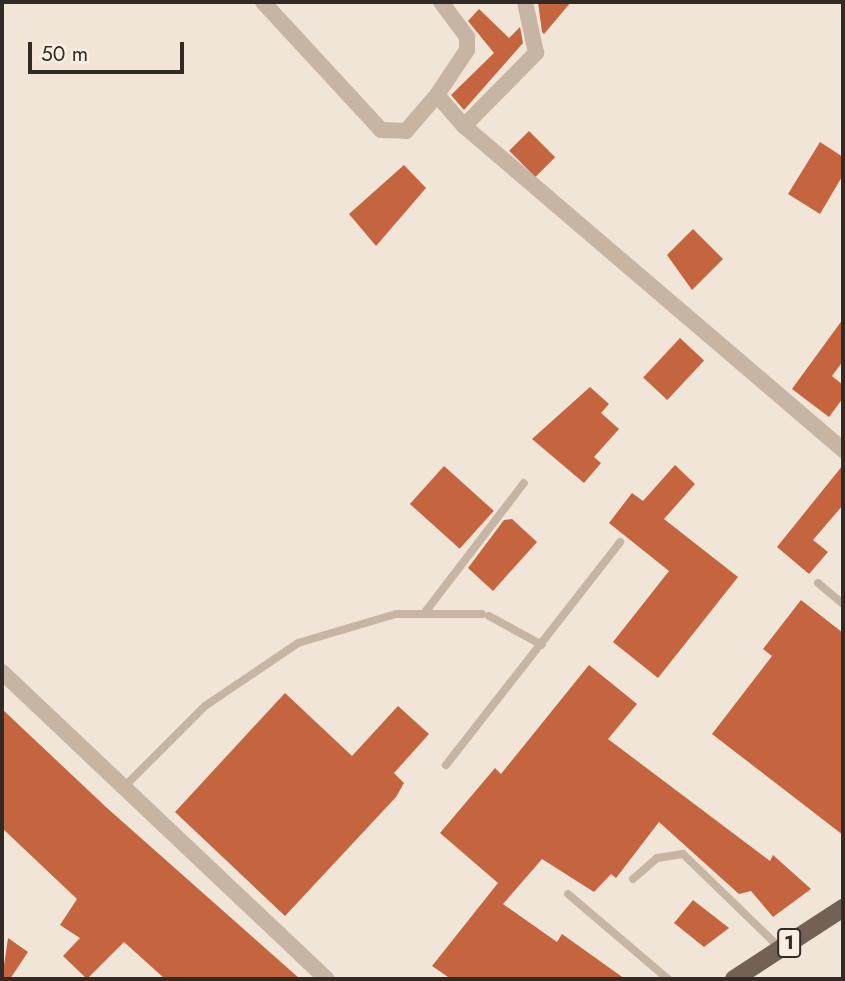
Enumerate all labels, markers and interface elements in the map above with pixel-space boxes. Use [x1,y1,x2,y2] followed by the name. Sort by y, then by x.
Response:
[32,28,187,72] scale bar
[41,39,88,69] text: 50 m
[777,928,801,959] road number: 1

